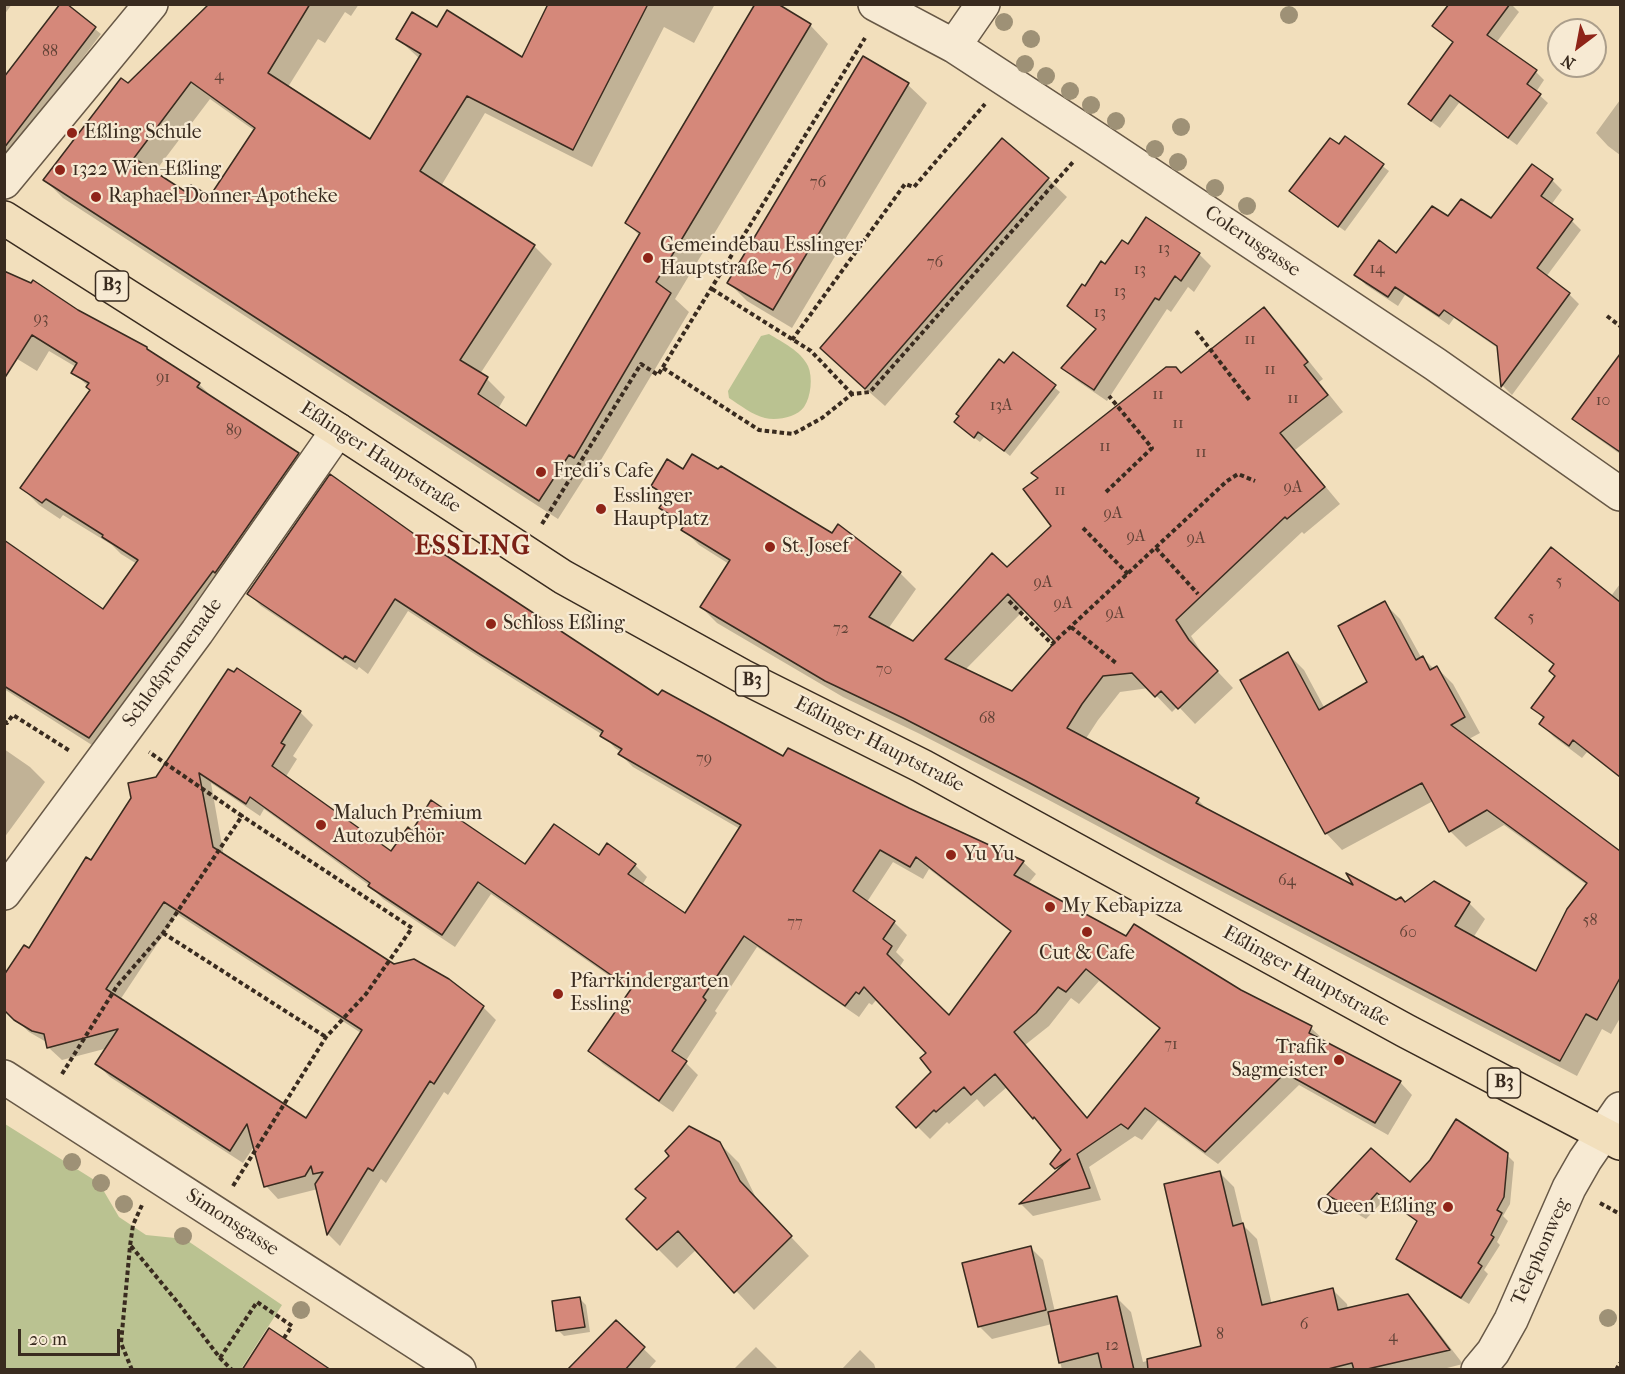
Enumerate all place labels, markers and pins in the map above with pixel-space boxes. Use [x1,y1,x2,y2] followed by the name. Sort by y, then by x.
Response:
[84,121,202,145] place label: Eßling Schule
[65,126,79,140] marker: Eßling Schule
[72,158,221,182] place label: 1322 Wien-Eßling
[53,163,67,177] marker: 1322 Wien-Eßling
[108,185,338,209] place label: Raphael-Donner-Apotheke
[89,190,103,204] marker: Raphael-Donner-Apotheke
[660,234,863,281] place label: Gemeindebau Esslinger Hauptstraße 76
[641,251,655,265] marker: Gemeindebau Esslinger Hauptstraße 76
[553,460,654,484] place label: Fredi's Cafe
[534,465,548,479] marker: Fredi's Cafe
[613,485,709,532] place label: Esslinger Hauptplatz
[594,502,608,516] marker: Esslinger Hauptplatz
[782,535,849,559] place label: St. Josef
[763,540,777,554] marker: St. Josef
[503,612,625,636] place label: Schloss Eßling
[484,617,498,631] marker: Schloss Eßling
[333,802,482,849] place label: Maluch Premium Autozubehör
[314,818,328,832] marker: Maluch Premium Autozubehör
[963,843,1014,867] place label: Yu Yu
[944,848,958,862] marker: Yu Yu
[1062,895,1182,919] place label: My Kebapizza
[1043,900,1057,914] marker: My Kebapizza
[1080,925,1094,939] marker: Cut & Cafe
[1039,942,1135,966] place label: Cut & Cafe
[570,970,729,1017] place label: Pfarrkindergarten Essling
[551,987,565,1001] marker: Pfarrkindergarten Essling
[1231,1036,1327,1083] place label: Trafik Sagmeister
[1332,1053,1346,1067] marker: Trafik Sagmeister
[1317,1195,1436,1219] place label: Queen Eßling
[1441,1200,1455,1214] marker: Queen Eßling

